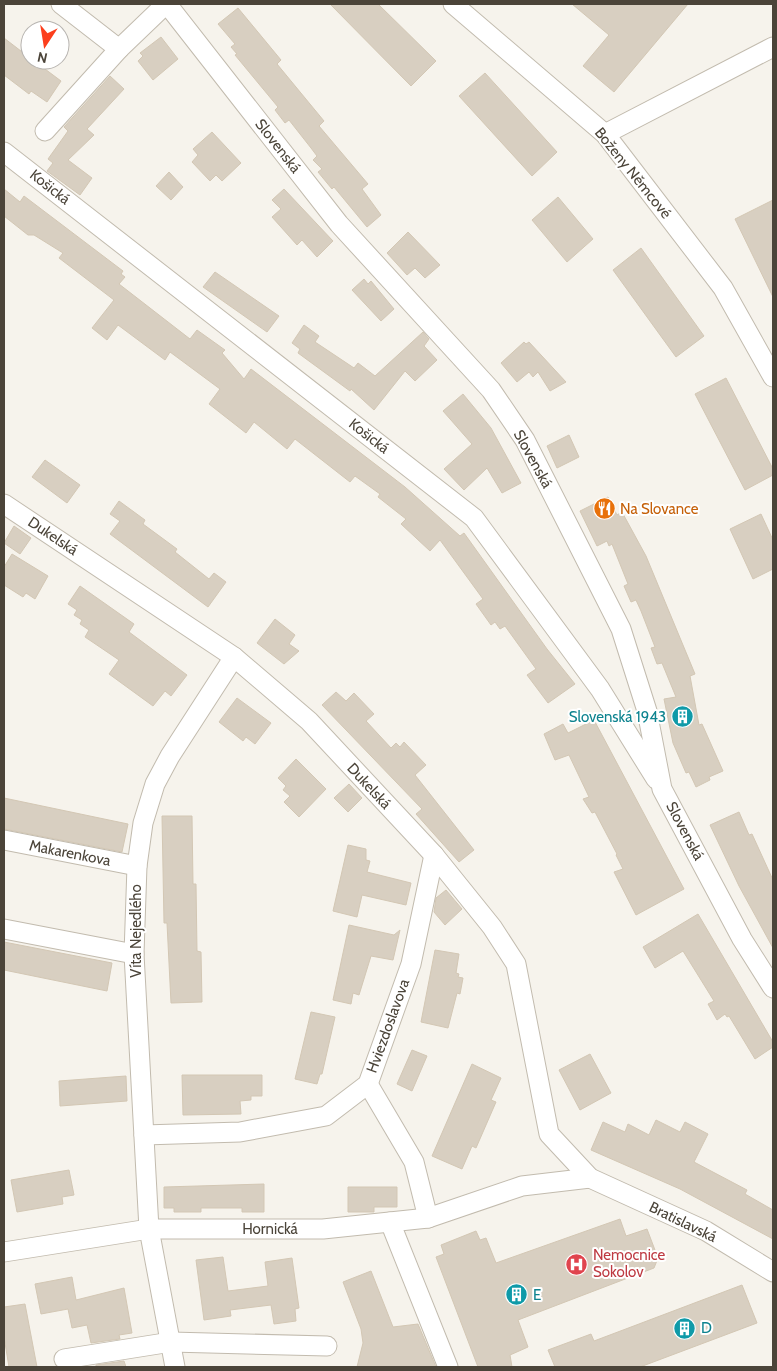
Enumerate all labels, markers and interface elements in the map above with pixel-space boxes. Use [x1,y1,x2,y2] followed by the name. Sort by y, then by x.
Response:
[20,20,70,70] north arrow
[36,48,49,68] text: N
[251,115,305,177] street label: Slovenská
[591,124,675,222] street label: Boženy Němcové
[26,166,74,209] street label: Košická
[345,415,393,458] street label: Košická
[510,427,557,492] street label: Slovenská
[592,497,616,521] restaurant icon: Na Slovance
[620,500,699,518] place label: Na Slovance
[25,513,82,560] street label: Dukelská
[670,705,694,729] building icon: Slovenská 1943
[569,708,666,726] place label: Slovenská 1943
[343,759,395,813] street label: Dukelská
[662,799,708,864] street label: Slovenská
[28,836,113,870] street label: Makarenkova
[127,884,145,978] street label: Víta Nejedlého
[363,976,414,1075] street label: Hviezdoslavova
[646,1198,720,1246] street label: Bratislavská
[242,1220,299,1238] street label: Hornická
[593,1246,666,1281] place label: Nemocnice Sokolov
[565,1252,589,1276] hospital icon: Nemocnice Sokolov
[505,1283,529,1307] building icon: E
[533,1286,541,1304] place label: E
[673,1316,697,1340] building icon: D
[701,1319,712,1337] place label: D

